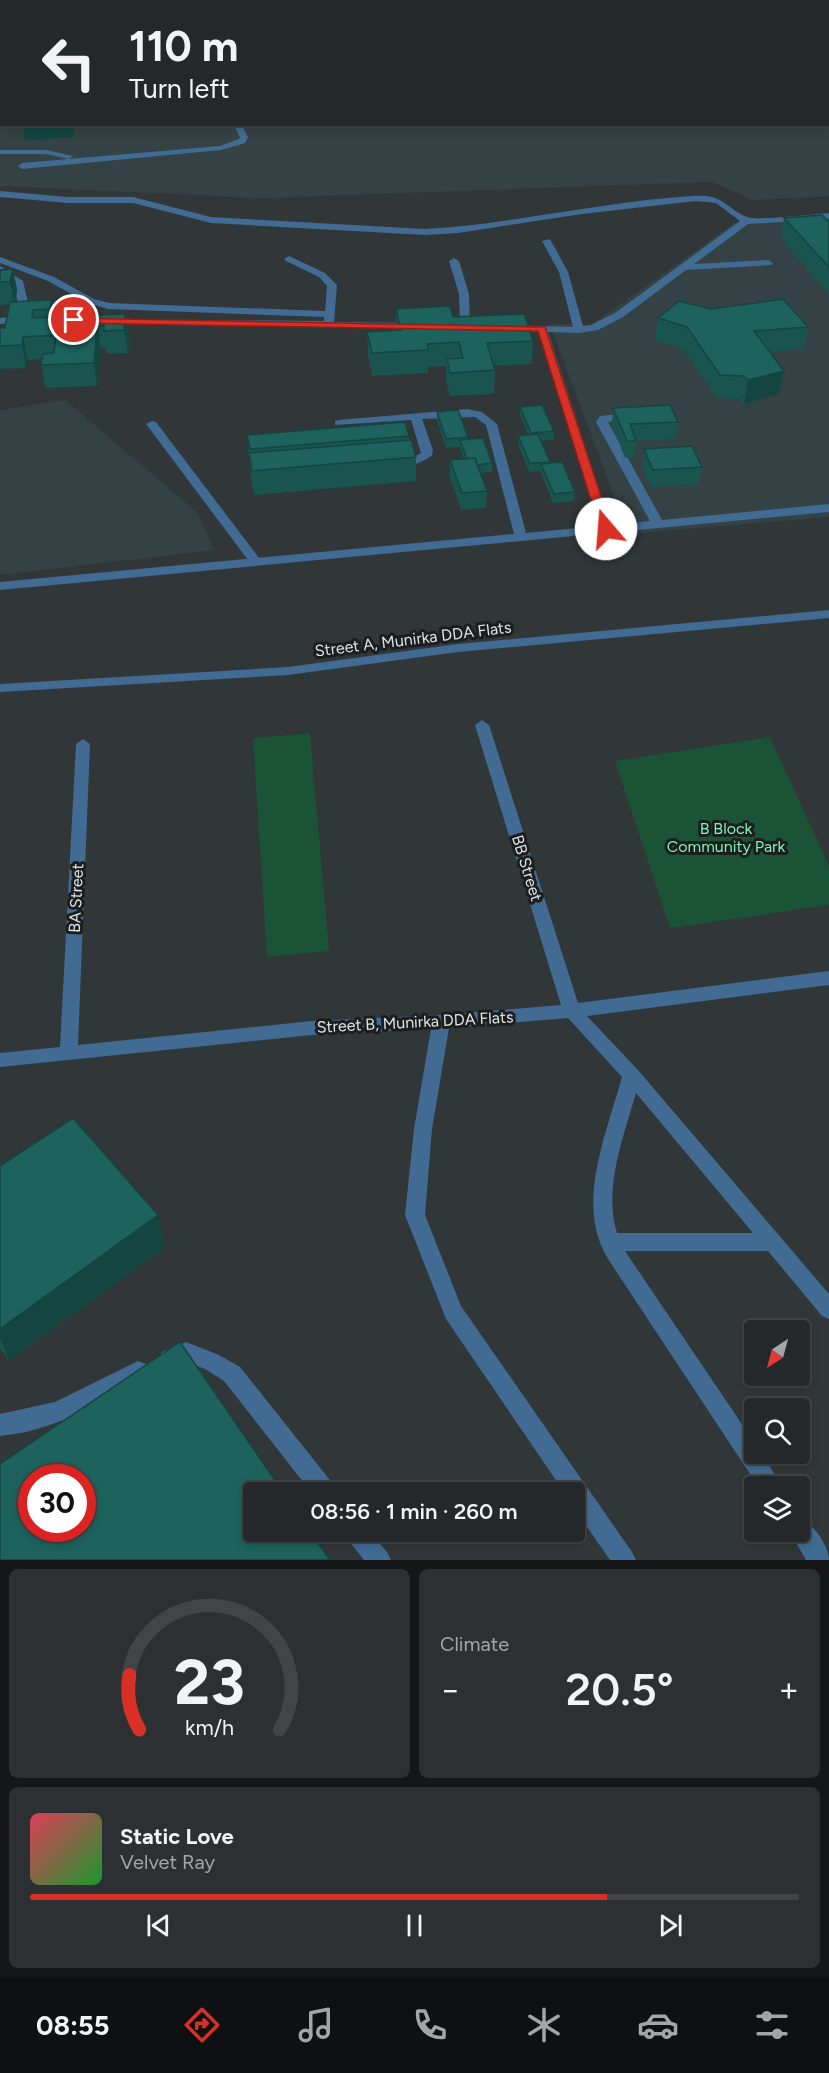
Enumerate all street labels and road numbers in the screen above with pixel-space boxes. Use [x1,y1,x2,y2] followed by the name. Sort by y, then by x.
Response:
[314,618,512,660] street label: Street A, Munirka DDA Flats
[508,833,546,903] street label: BB Street
[65,863,87,933] street label: BA Street
[316,1007,514,1037] street label: Street B, Munirka DDA Flats

